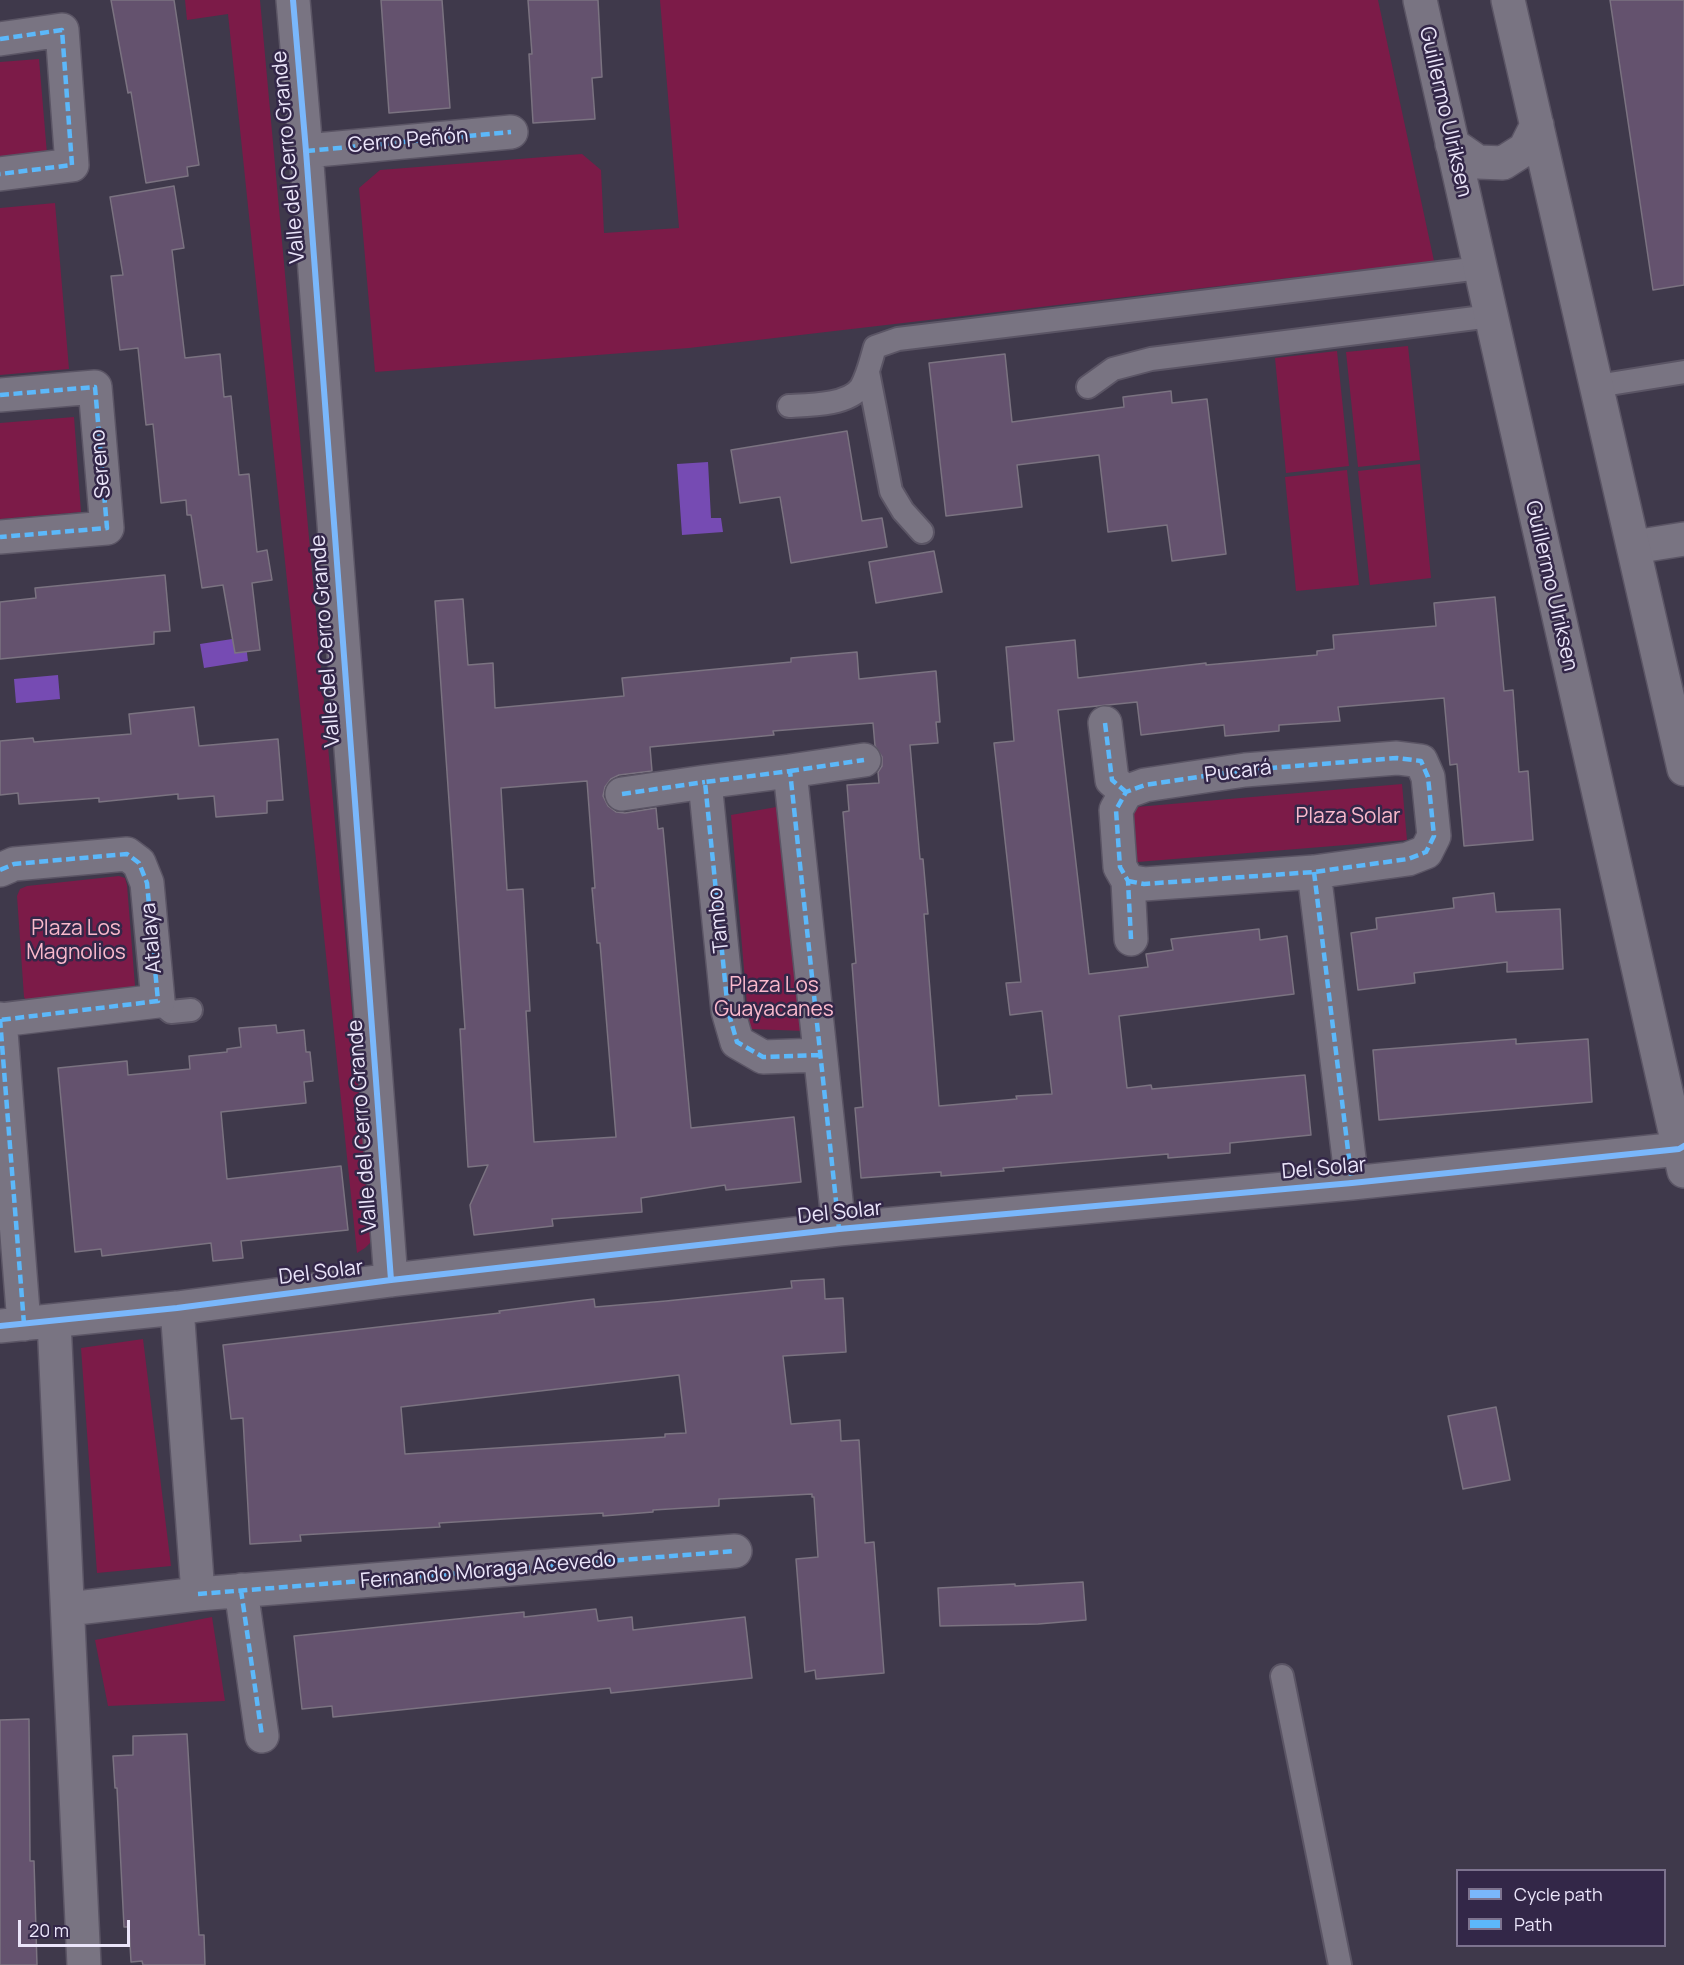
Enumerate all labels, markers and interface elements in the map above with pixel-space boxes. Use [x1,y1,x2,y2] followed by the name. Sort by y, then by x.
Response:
[1413,24,1477,200] street label: Guillermo Ulriksen
[267,50,311,264] street label: Valle del Cerro Grande
[347,123,469,159] street label: Cerro Peñón
[85,428,117,500] street label: Sereno
[1519,498,1583,674] street label: Guillermo Ulriksen
[306,534,346,748] street label: Valle del Cerro Grande
[1203,755,1273,789] street label: Pucará
[1295,804,1401,830] park label: Plaza Solar
[703,886,735,954] street label: Tambo
[136,901,168,975] street label: Atalaya
[26,916,126,966] park label: Plaza Los Magnolios
[714,973,834,1023] park label: Plaza Los Guayacanes
[343,1019,383,1233] street label: Valle del Cerro Grande
[1281,1153,1367,1185] street label: Del Solar
[796,1196,884,1230] street label: Del Solar
[277,1255,365,1291] street label: Del Solar
[359,1547,617,1595] street label: Fernando Moraga Acevedo
[1456,1869,1666,1947] legend
[1514,1882,1603,1906] text: Cycle path
[21,1908,134,1946] scale bar
[1514,1912,1552,1936] text: Path
[29,1918,69,1942] text: 20 m

